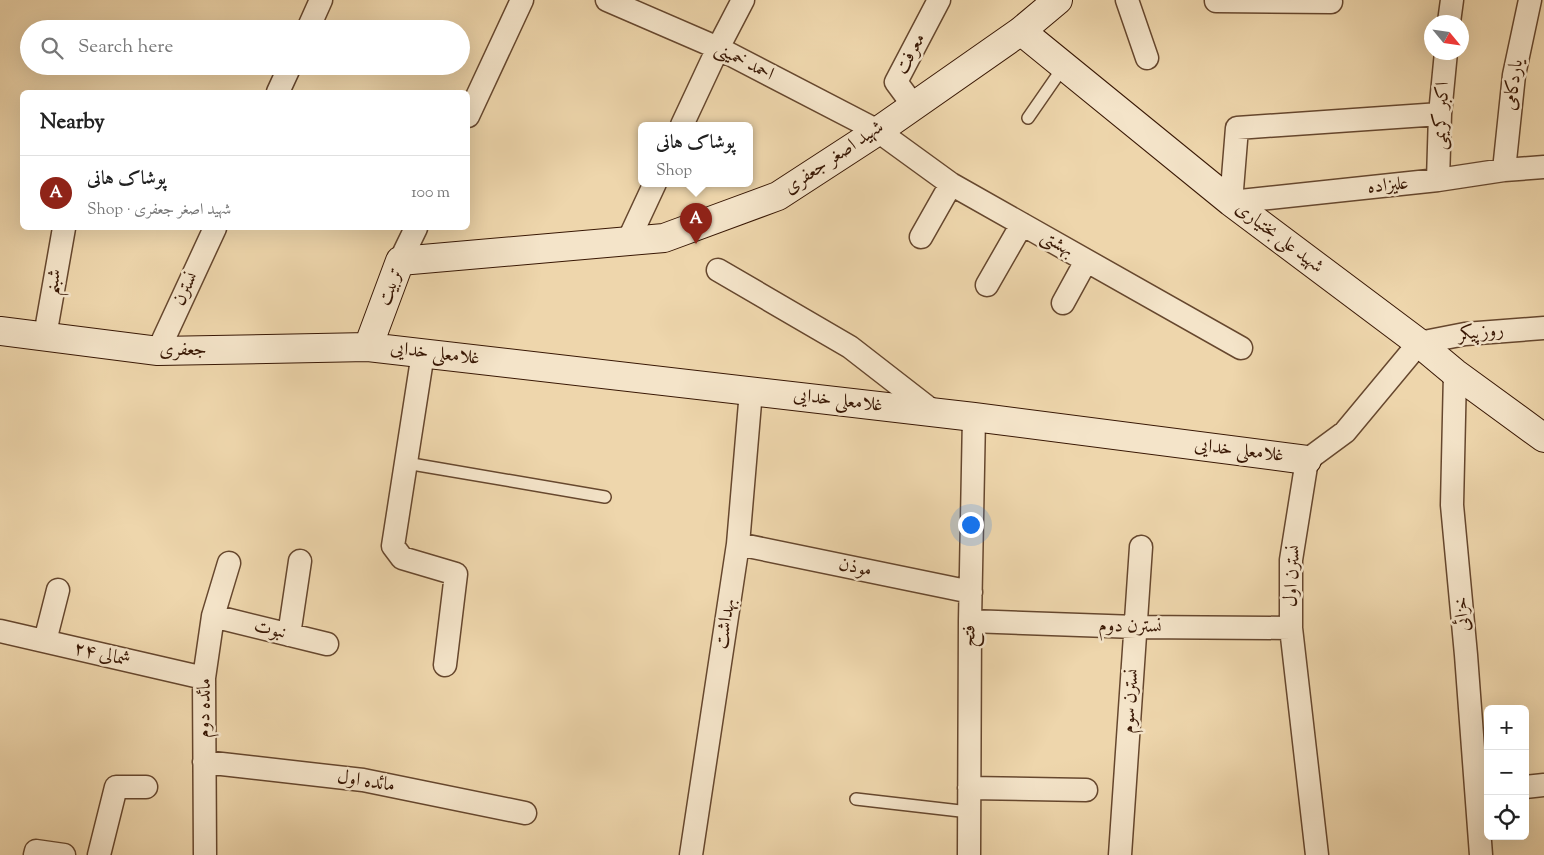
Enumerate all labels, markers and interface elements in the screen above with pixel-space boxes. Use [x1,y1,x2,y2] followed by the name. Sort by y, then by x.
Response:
[1424,15,1469,60] north arrow
[20,20,470,75] search box
[889,29,933,79] street label: معرفت
[38,34,66,62] icon: search
[78,34,173,61] text: Search here
[710,36,778,88] street label: احمد خمینی
[1497,56,1531,112] street label: یاردکامی
[1427,81,1457,151] street label: اکبر کریمی
[40,108,105,138] text: Nearby
[779,115,889,201] street label: شهید اصغر جعفری
[638,122,753,187] popup
[656,130,735,157] text: پوشاک هانی
[656,160,692,183] text: Shop
[87,166,166,193] text: پوشاک هانی
[1366,170,1410,202] street label: علیزاده
[50,182,63,205] text: A
[411,182,450,205] text: 100 m
[1229,196,1329,280] street label: شهید علی بختیاری
[87,199,231,222] text: Shop · شهید اصغر جعفری
[680,203,712,244] pin: A
[1035,224,1079,264] street label: بهشتی
[371,264,411,310] street label: تربیت
[38,267,73,298] street label: شبنم
[166,268,206,310] street label: نسترن
[1455,317,1505,349] street label: روزپیکر
[389,335,481,373] street label: غلامعلی خدایی
[159,337,207,364] street label: جعفری
[792,382,884,420] street label: غلامعلی خدایی
[1193,432,1285,470] street label: غلامعلی خدایی
[958,512,984,538] your location
[1278,544,1308,608] street label: نسترن اول
[836,551,874,585] street label: موذن
[1448,596,1478,632] street label: خزائی
[709,597,743,651] street label: بهداشت
[251,613,289,647] street label: نبوت
[1098,613,1162,642] street label: نسترن دوم
[956,625,986,647] street label: فتح
[71,635,133,675] street label: ۲۴ شمالی
[1115,668,1148,734] street label: نسترن سوم
[191,678,220,738] street label: مائده دوم
[1484,705,1529,840] map controls
[1484,705,1529,750] button: +
[1484,750,1529,795] button: −
[335,764,397,800] street label: مائده اول
[1484,795,1529,840] button: locate

